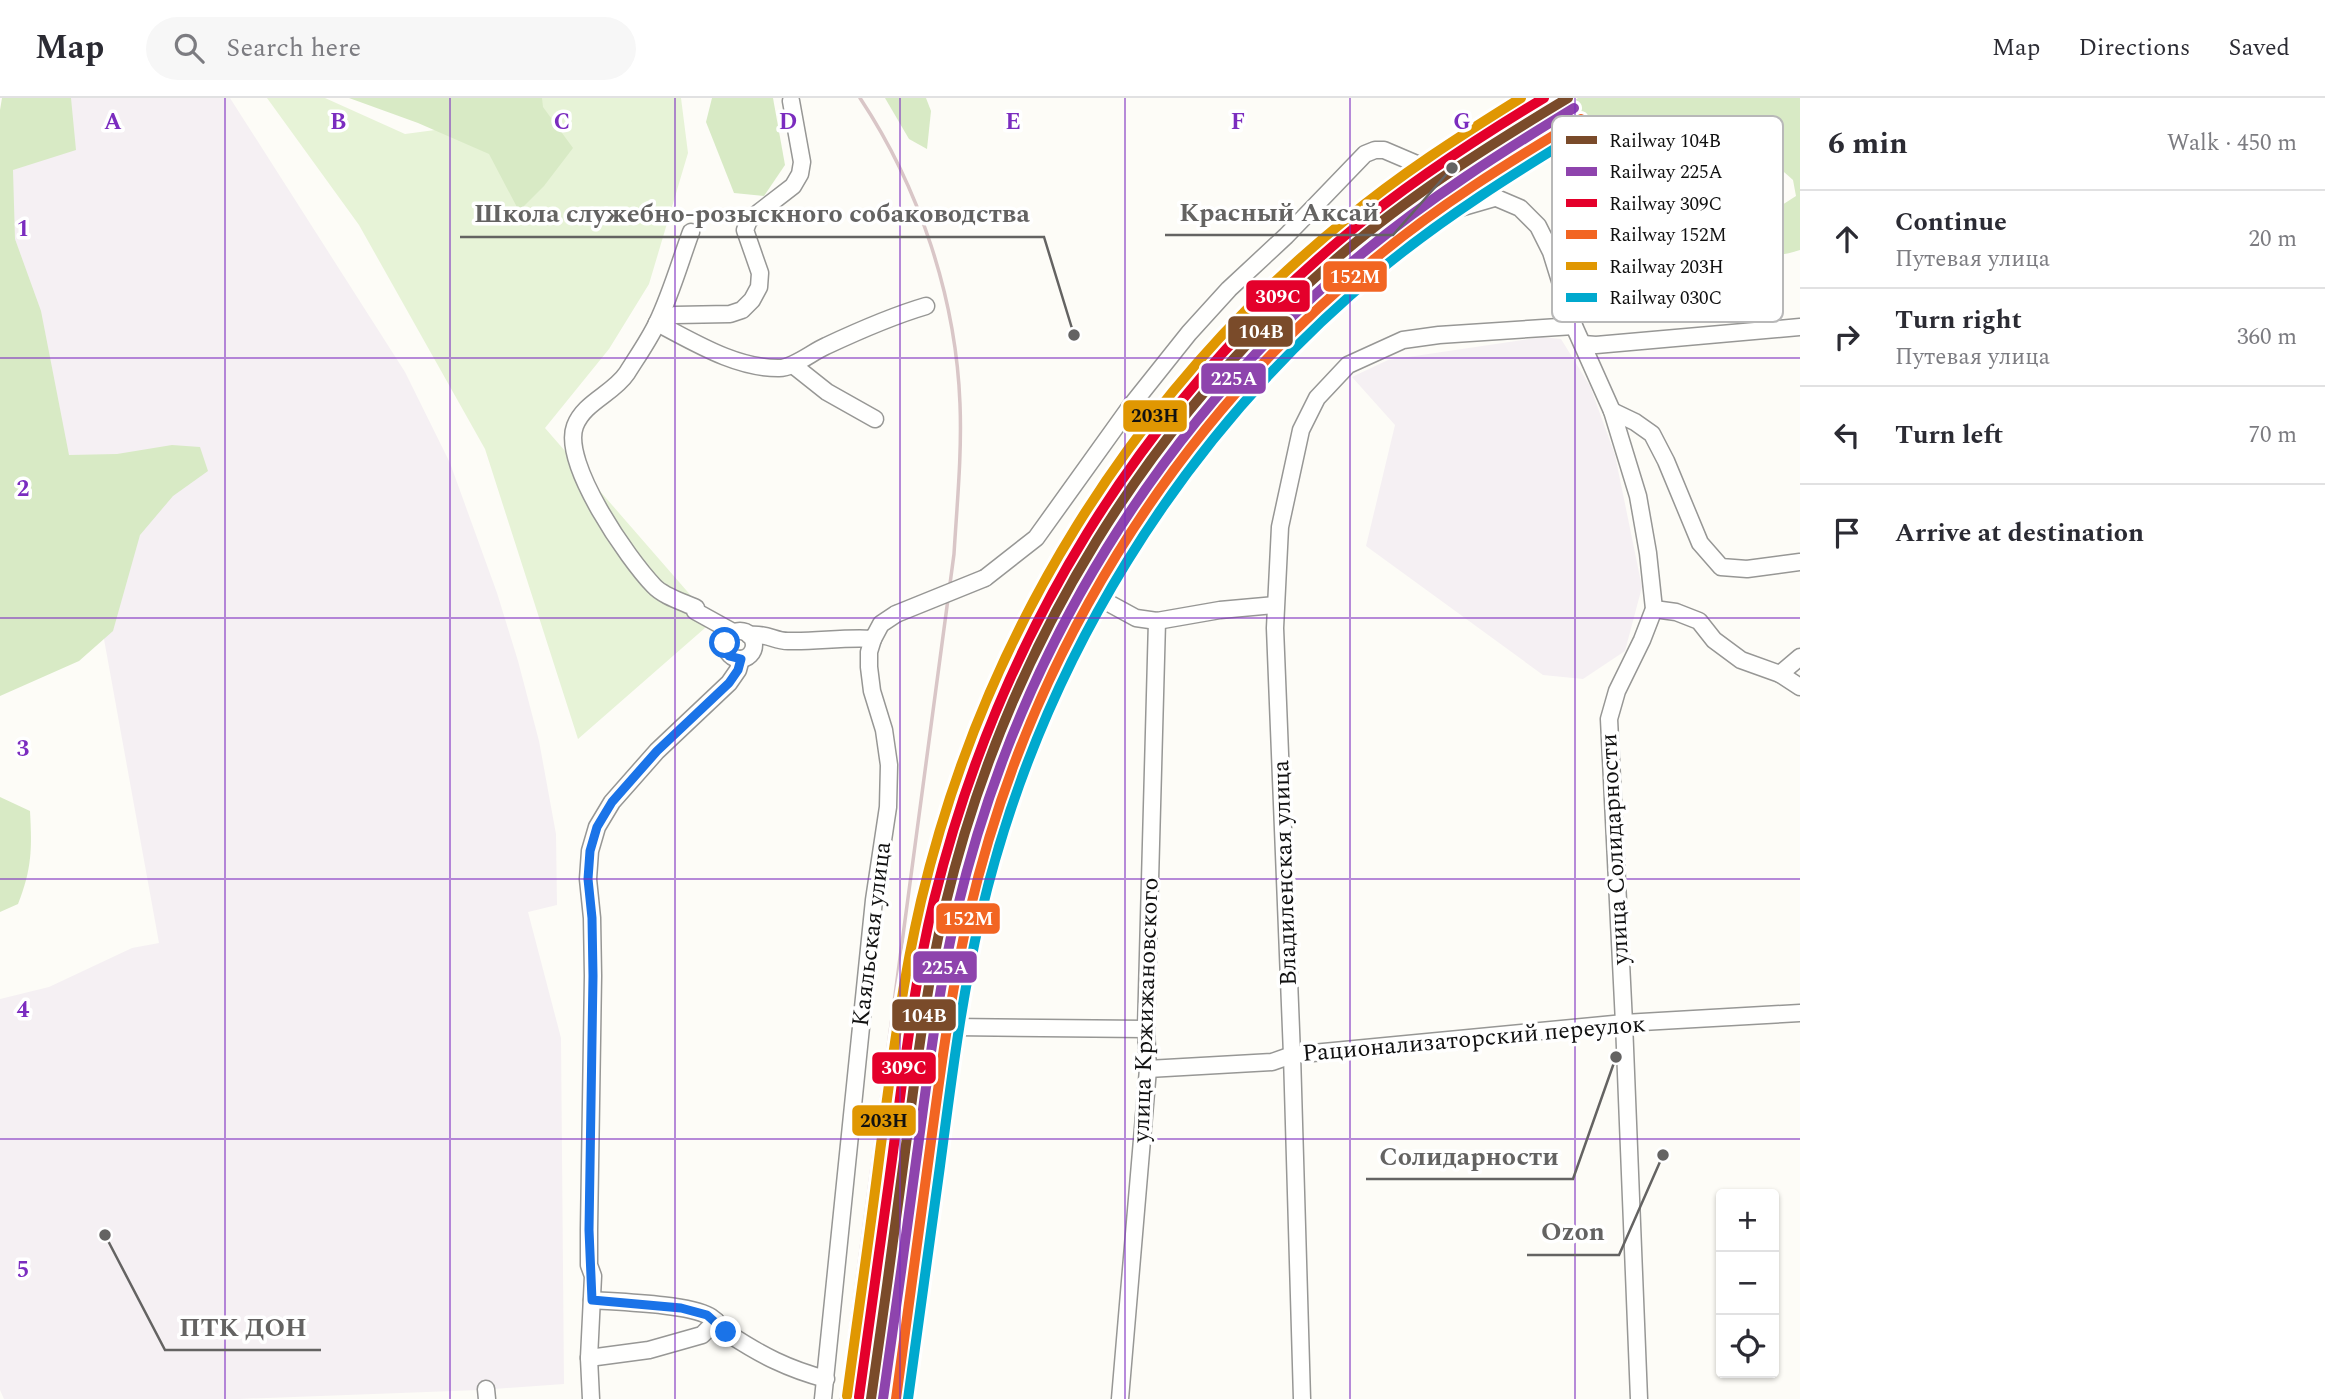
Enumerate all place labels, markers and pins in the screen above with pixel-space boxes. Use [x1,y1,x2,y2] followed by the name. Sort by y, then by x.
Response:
[1165,188,1393,235] callout: Красный Аксай
[460,190,1044,237] callout: Школа служебно-розыскного собаководства
[1366,1132,1573,1179] callout: Солидарности
[1527,1208,1619,1255] callout: Ozon
[165,1303,321,1350] callout: ПТК ДОН

